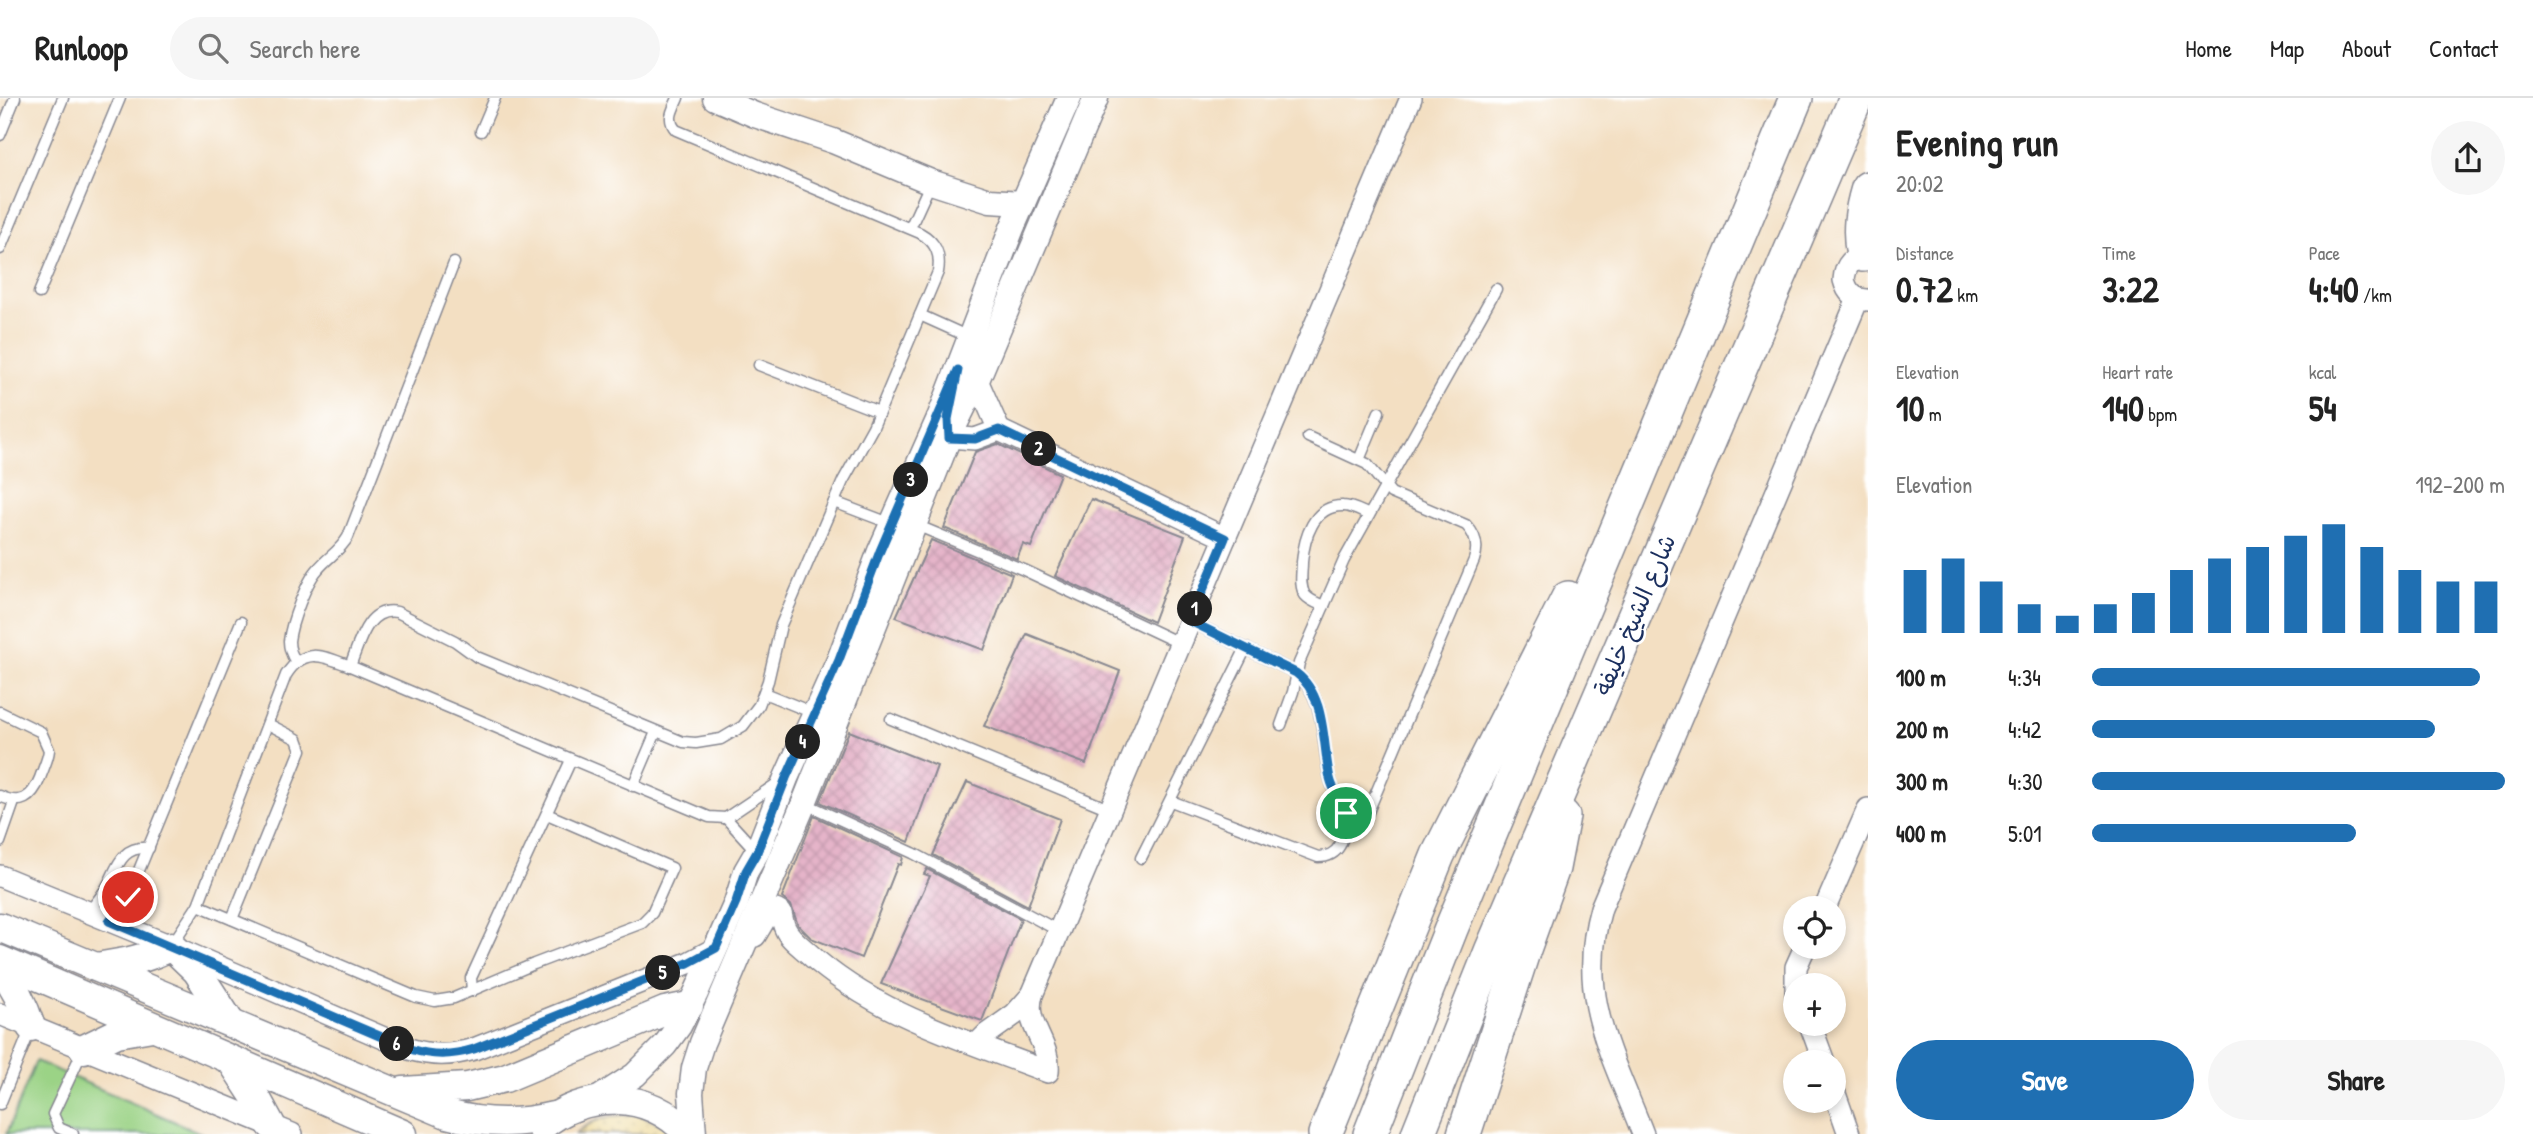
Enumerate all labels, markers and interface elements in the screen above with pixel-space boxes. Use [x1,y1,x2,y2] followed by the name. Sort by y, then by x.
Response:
[170,17,660,80] search box
[35,26,128,70] text: Runloop
[194,29,232,67] icon: search
[250,31,361,66] text: Search here
[2185,32,2232,64] text: Home
[2270,32,2304,64] text: Map
[2342,32,2391,64] text: About
[2429,32,2498,64] text: Contact
[1896,116,2059,168] text: Evening run
[2431,121,2505,195] button: share
[1896,168,1943,199] text: 20:02
[1896,240,1954,266] text: Distance
[2102,240,2136,266] text: Time
[2309,240,2340,266] text: Pace
[1896,266,1953,313] text: 0.72
[2102,266,2159,313] text: 3:22
[2309,266,2359,313] text: 4:40
[1953,282,1978,308] text: km
[2359,282,2392,308] text: /km
[1896,359,1959,385] text: Elevation
[2102,359,2173,385] text: Heart rate
[2309,359,2336,385] text: kcal
[1896,385,1924,432] text: 10
[2102,385,2144,432] text: 140
[2309,385,2337,432] text: 54
[1924,401,1942,427] text: m
[2144,401,2177,427] text: bpm
[1021,432,1056,466] pin: 2
[1034,435,1043,461] text: 2
[894,462,928,498] pin: 3
[906,466,915,492] text: 3
[1896,469,1972,500] text: Elevation
[2415,469,2505,500] text: 192–200 m
[1586,529,1684,701] street label: شارع الشيخ خليفة
[1178,592,1212,626] pin: 1
[1191,595,1198,621] text: 1
[1896,662,1946,693] text: 100 m
[2008,662,2041,693] text: 4:34
[1896,714,1948,745] text: 200 m
[2008,714,2041,745] text: 4:42
[786,724,820,760] pin: 4
[799,728,806,754] text: 4
[1896,766,1948,797] text: 300 m
[2008,766,2043,797] text: 4:30
[1316,783,1376,843] pin
[1327,794,1365,832] icon: arrive
[1896,818,1946,849] text: 400 m
[2008,818,2042,849] text: 5:01
[98,867,158,927] pin
[109,878,147,916] icon: check
[1783,896,1846,1113] map controls
[1783,896,1846,959] button: locate
[646,956,680,990] pin: 5
[658,959,667,985] text: 5
[1783,973,1846,1036] button: +
[380,1026,414,1062] pin: 6
[393,1030,400,1056] text: 6
[1896,1040,2194,1120] button: Save
[2208,1040,2505,1120] button: Share
[1783,1050,1846,1113] button: −

